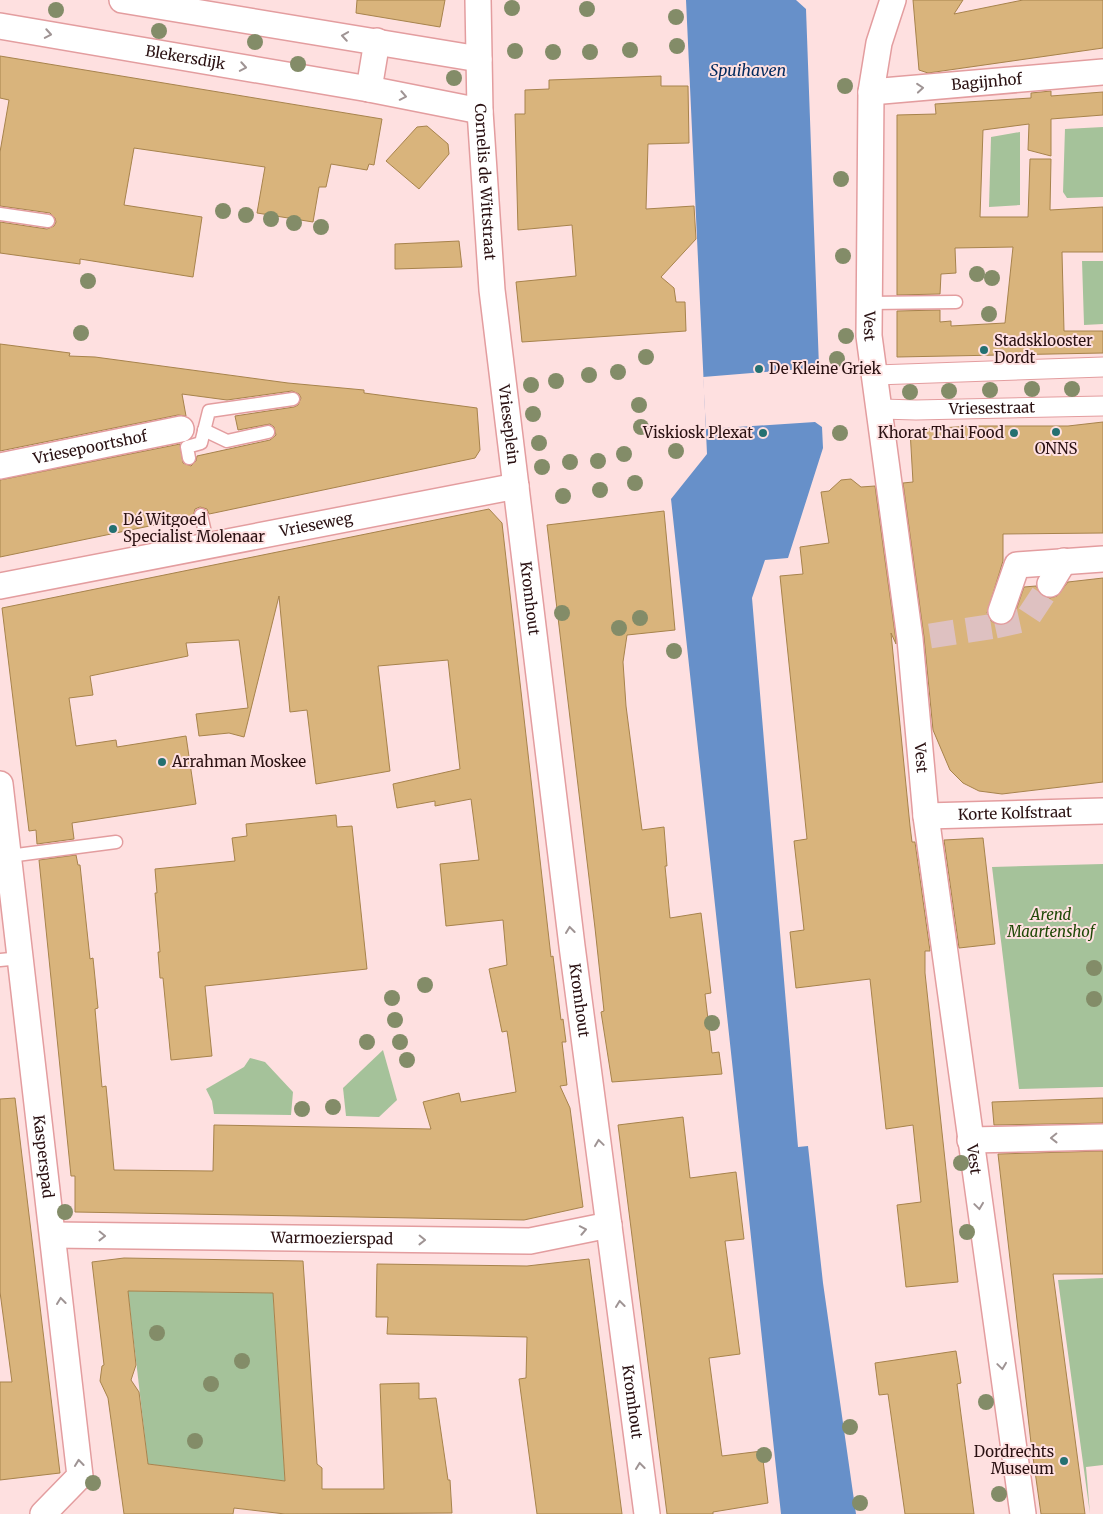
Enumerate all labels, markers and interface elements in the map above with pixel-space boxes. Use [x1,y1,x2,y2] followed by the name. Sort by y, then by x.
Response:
[44,29,52,39] one-way arrow
[340,31,348,42] one-way arrow
[144,41,227,73] street label: Blekersdijk
[710,60,786,80] water label: Spuihaven
[238,62,247,72] one-way arrow
[950,69,1024,94] street label: Bagijnhof
[916,83,924,94] one-way arrow
[398,90,407,100] one-way arrow
[471,103,500,261] street label: Cornelis de Wittstraat
[860,310,880,343] street label: Vest
[994,331,1093,367] place label: Stadsklooster Dordt
[978,344,990,356] marker: Stadsklooster Dordt
[769,359,882,378] place label: De Kleine Griek
[753,363,765,375] marker: De Kleine Griek
[494,382,523,466] street label: Vrieseplein
[948,397,1035,418] street label: Vriesestraat
[642,423,753,442] place label: Viskiosk Plexat
[878,423,1004,442] place label: Khorat Thai Food
[31,426,150,468] street label: Vriesepoortshof
[1050,426,1062,438] marker: ONNS
[757,427,769,439] marker: Viskiosk Plexat
[1008,427,1020,439] marker: Khorat Thai Food
[1035,439,1077,458] place label: ONNS
[277,508,354,541] street label: Vrieseweg
[123,510,265,546] place label: Dé Witgoed Specialist Molenaar
[107,523,119,535] marker: Dé Witgoed Specialist Molenaar
[516,560,544,636] street label: Kromhout
[910,741,932,774] street label: Vest
[171,752,306,771] place label: Arrahman Moskee
[156,756,168,768] marker: Arrahman Moskee
[958,802,1072,824] street label: Korte Kolfstraat
[1006,905,1096,941] park label: Arend Maartenshof
[565,926,576,934] one-way arrow
[565,962,594,1038] street label: Kromhout
[29,1114,58,1199] street label: Kasperspad
[1050,1133,1058,1143] one-way arrow
[594,1139,604,1148] one-way arrow
[963,1142,986,1176] street label: Vest
[973,1202,984,1210] one-way arrow
[579,1226,588,1236] one-way arrow
[270,1228,393,1248] street label: Warmoezierspad
[98,1231,106,1241] one-way arrow
[418,1235,426,1245] one-way arrow
[56,1297,67,1305] one-way arrow
[615,1300,626,1308] one-way arrow
[996,1363,1007,1371] one-way arrow
[618,1364,647,1440] street label: Kromhout
[974,1442,1054,1478] place label: Dordrechts Museum
[1058,1455,1070,1467] marker: Dordrechts Museum
[74,1459,85,1467] one-way arrow
[636,1461,646,1470] one-way arrow

